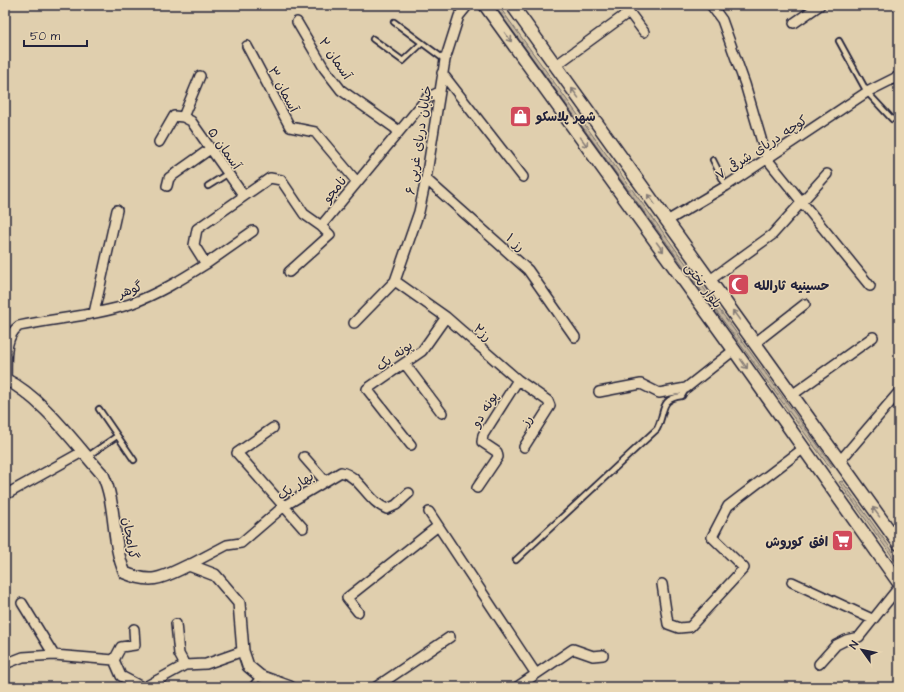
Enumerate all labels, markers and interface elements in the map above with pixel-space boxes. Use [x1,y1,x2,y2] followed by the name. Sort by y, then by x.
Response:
[24,22,87,48] scale bar
[30,28,61,45] text: 50 m
[504,31,512,42] one-way arrow
[314,34,356,84] street label: آسمان ۲
[264,64,303,116] street label: آسمان ۳
[401,84,437,196] street label: خیابان دریای غربی ۶
[571,88,579,99] one-way arrow
[508,103,534,129] shop icon: شهر پلاسکو
[535,108,596,126] place label: شهر پلاسکو
[712,111,811,184] street label: کوچه دریای شرقی ۷
[203,124,246,174] street label: آسمان ۵
[580,136,588,147] one-way arrow
[318,173,351,207] street label: نامجو
[647,193,655,204] one-way arrow
[502,229,529,256] street label: رز ۱
[656,242,664,253] one-way arrow
[681,259,726,312] street label: بلوار تختی
[726,272,752,298] mosque icon: حسینیه ثارالله
[115,277,145,303] street label: گوهر
[754,277,830,295] place label: حسینیه ثارالله
[731,310,740,321] one-way arrow
[469,320,495,346] street label: رز۲
[373,336,417,375] street label: پونه یک
[740,358,748,369] one-way arrow
[467,388,503,431] street label: پونه دو
[516,412,537,430] street label: رز
[274,467,317,504] street label: بهار یک
[872,507,880,518] one-way arrow
[117,516,143,561] street label: گرامجان
[830,528,856,554] supermarket icon: افق کوروش
[766,533,828,551] place label: افق کوروش
[842,630,882,670] north arrow
[846,638,862,652] text: N

